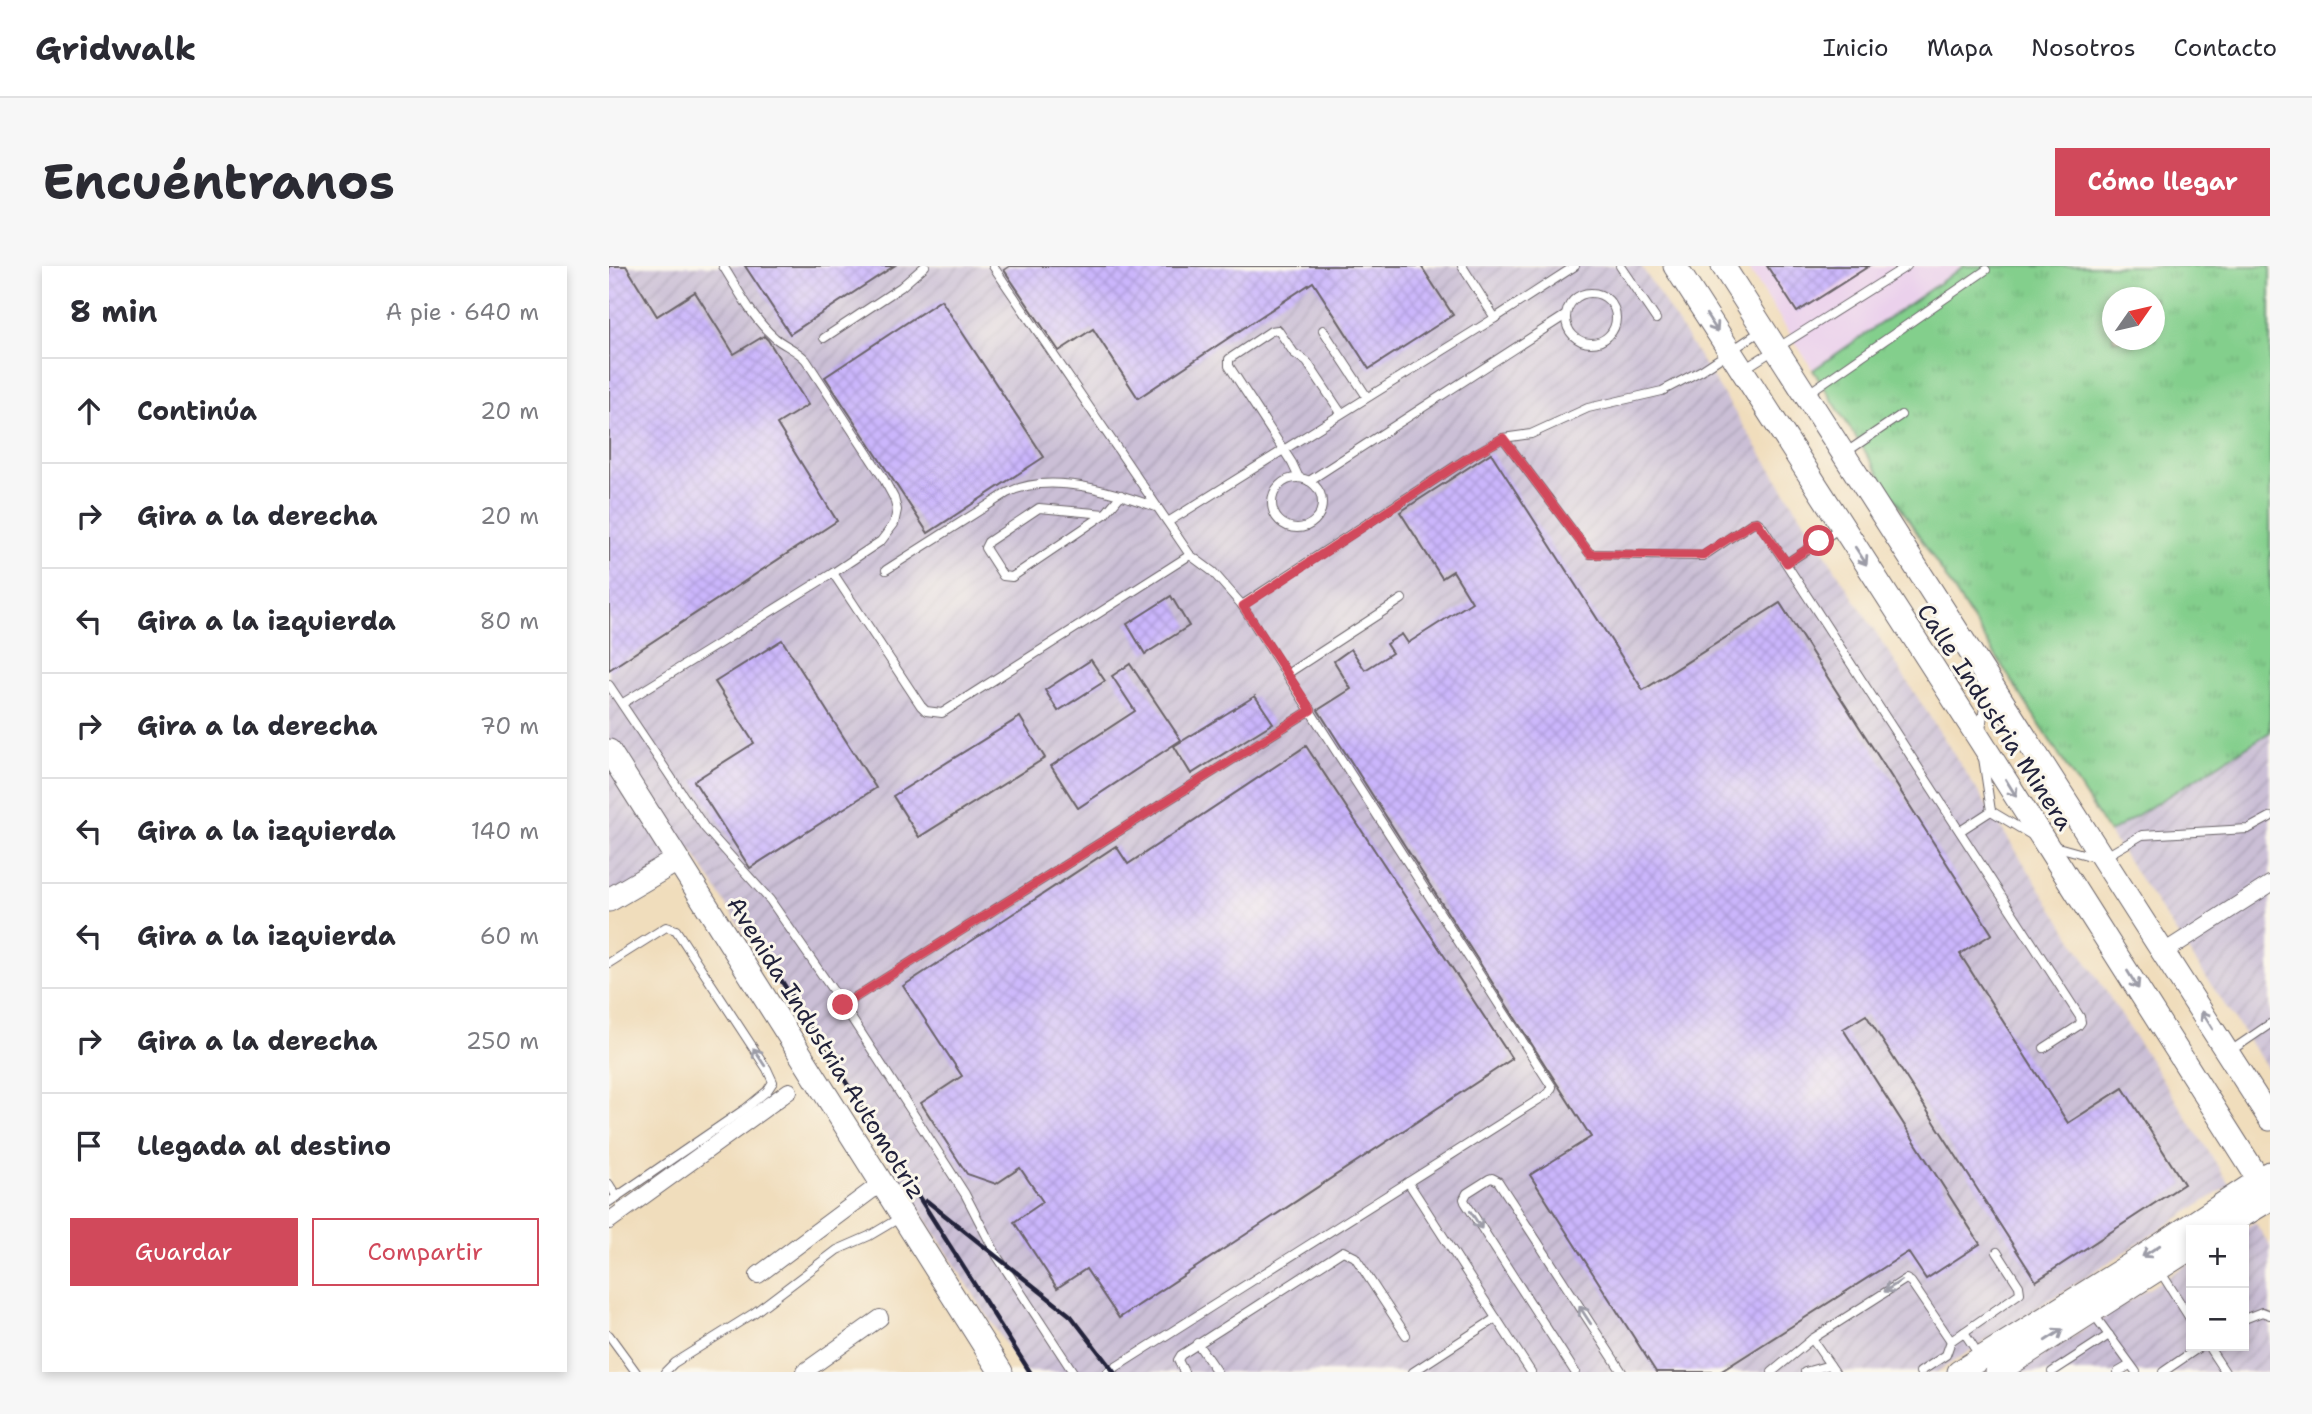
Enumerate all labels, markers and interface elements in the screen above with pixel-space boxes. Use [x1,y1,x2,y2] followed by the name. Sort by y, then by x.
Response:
[35,26,196,71] text: Gridwalk
[1823,32,1889,64] text: Inicio
[1927,32,1993,64] text: Mapa
[2031,32,2136,64] text: Nosotros
[2174,32,2277,64] text: Contacto
[2055,148,2270,216] button: Cómo llegar
[42,149,395,215] text: Encuéntranos
[2102,287,2165,350] north arrow
[70,291,157,332] text: 8 min
[385,297,539,327] text: A pie · 640 m
[1705,313,1719,332] one-way arrow
[70,392,108,430] icon: ahead
[137,393,257,428] text: Continúa
[480,396,539,426] text: 20 m
[70,497,108,535] icon: right
[137,498,378,533] text: Gira a la derecha
[480,501,539,531] text: 20 m
[1803,525,1834,556] route start
[1854,546,1868,565] one-way arrow
[1910,597,2080,837] street label: Calle Industria Minera
[70,602,108,640] icon: left
[137,603,396,638] text: Gira a la izquierda
[480,606,539,636] text: 80 m
[70,707,108,745] icon: right
[137,708,378,743] text: Gira a la derecha
[480,711,539,741] text: 70 m
[2004,778,2018,798] one-way arrow
[70,812,108,850] icon: left
[137,813,396,848] text: Gira a la izquierda
[471,816,539,846] text: 140 m
[719,891,933,1205] street label: Avenida Industria Automotriz
[70,917,108,955] icon: left
[137,918,396,953] text: Gira a la izquierda
[480,921,539,951] text: 60 m
[2126,970,2140,990] one-way arrow
[827,989,858,1020] route end
[2200,1011,2214,1031] one-way arrow
[70,1022,108,1060] icon: right
[137,1023,378,1058] text: Gira a la derecha
[466,1026,539,1056] text: 250 m
[752,1048,766,1067] one-way arrow
[70,1127,108,1165] icon: arrive
[137,1128,391,1163] text: Llegada al destino
[1470,1210,1484,1230] one-way arrow
[70,1218,298,1286] button: Guardar
[312,1218,539,1286] button: Compartir
[2186,1225,2249,1351] map controls
[2186,1225,2249,1288] button: +
[2142,1244,2162,1258] one-way arrow
[1884,1278,1903,1293] one-way arrow
[2186,1288,2249,1351] button: −
[1577,1305,1591,1325] one-way arrow
[2044,1328,2064,1342] one-way arrow

